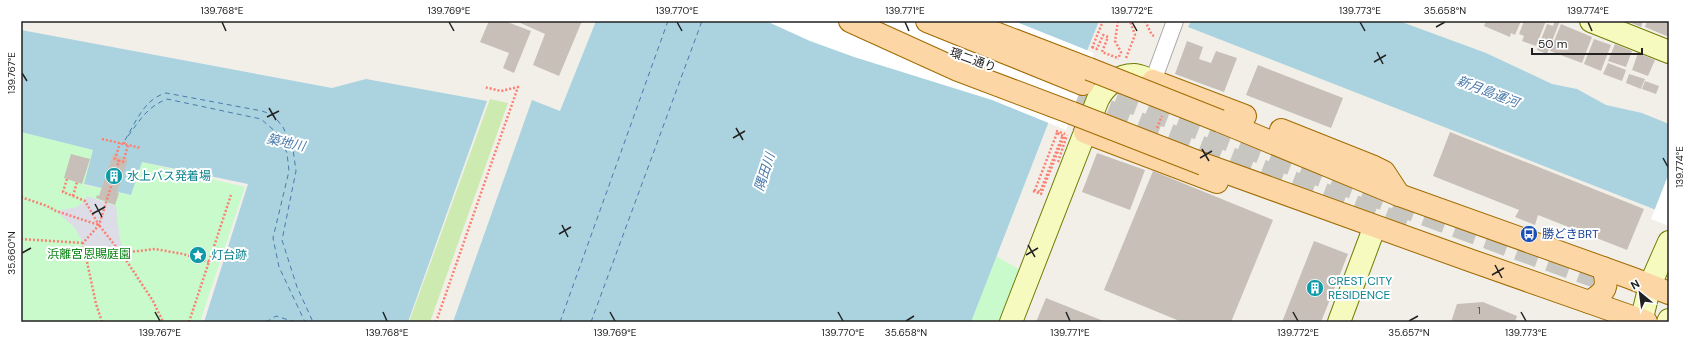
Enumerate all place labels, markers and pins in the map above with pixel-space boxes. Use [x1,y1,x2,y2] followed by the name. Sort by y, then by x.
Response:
[104,166,124,186] building icon: 水上バス発着場
[127,168,211,184] place label: 水上バス発着場
[1519,224,1539,244] bus stop icon: 勝どきBRT
[1542,226,1599,242] place label: 勝どきBRT
[188,245,208,265] place icon: 灯台跡
[211,247,247,263] place label: 灯台跡
[1328,273,1392,303] place label: CREST CITY RESIDENCE
[1305,278,1325,298] building icon: CREST CITY RESIDENCE

